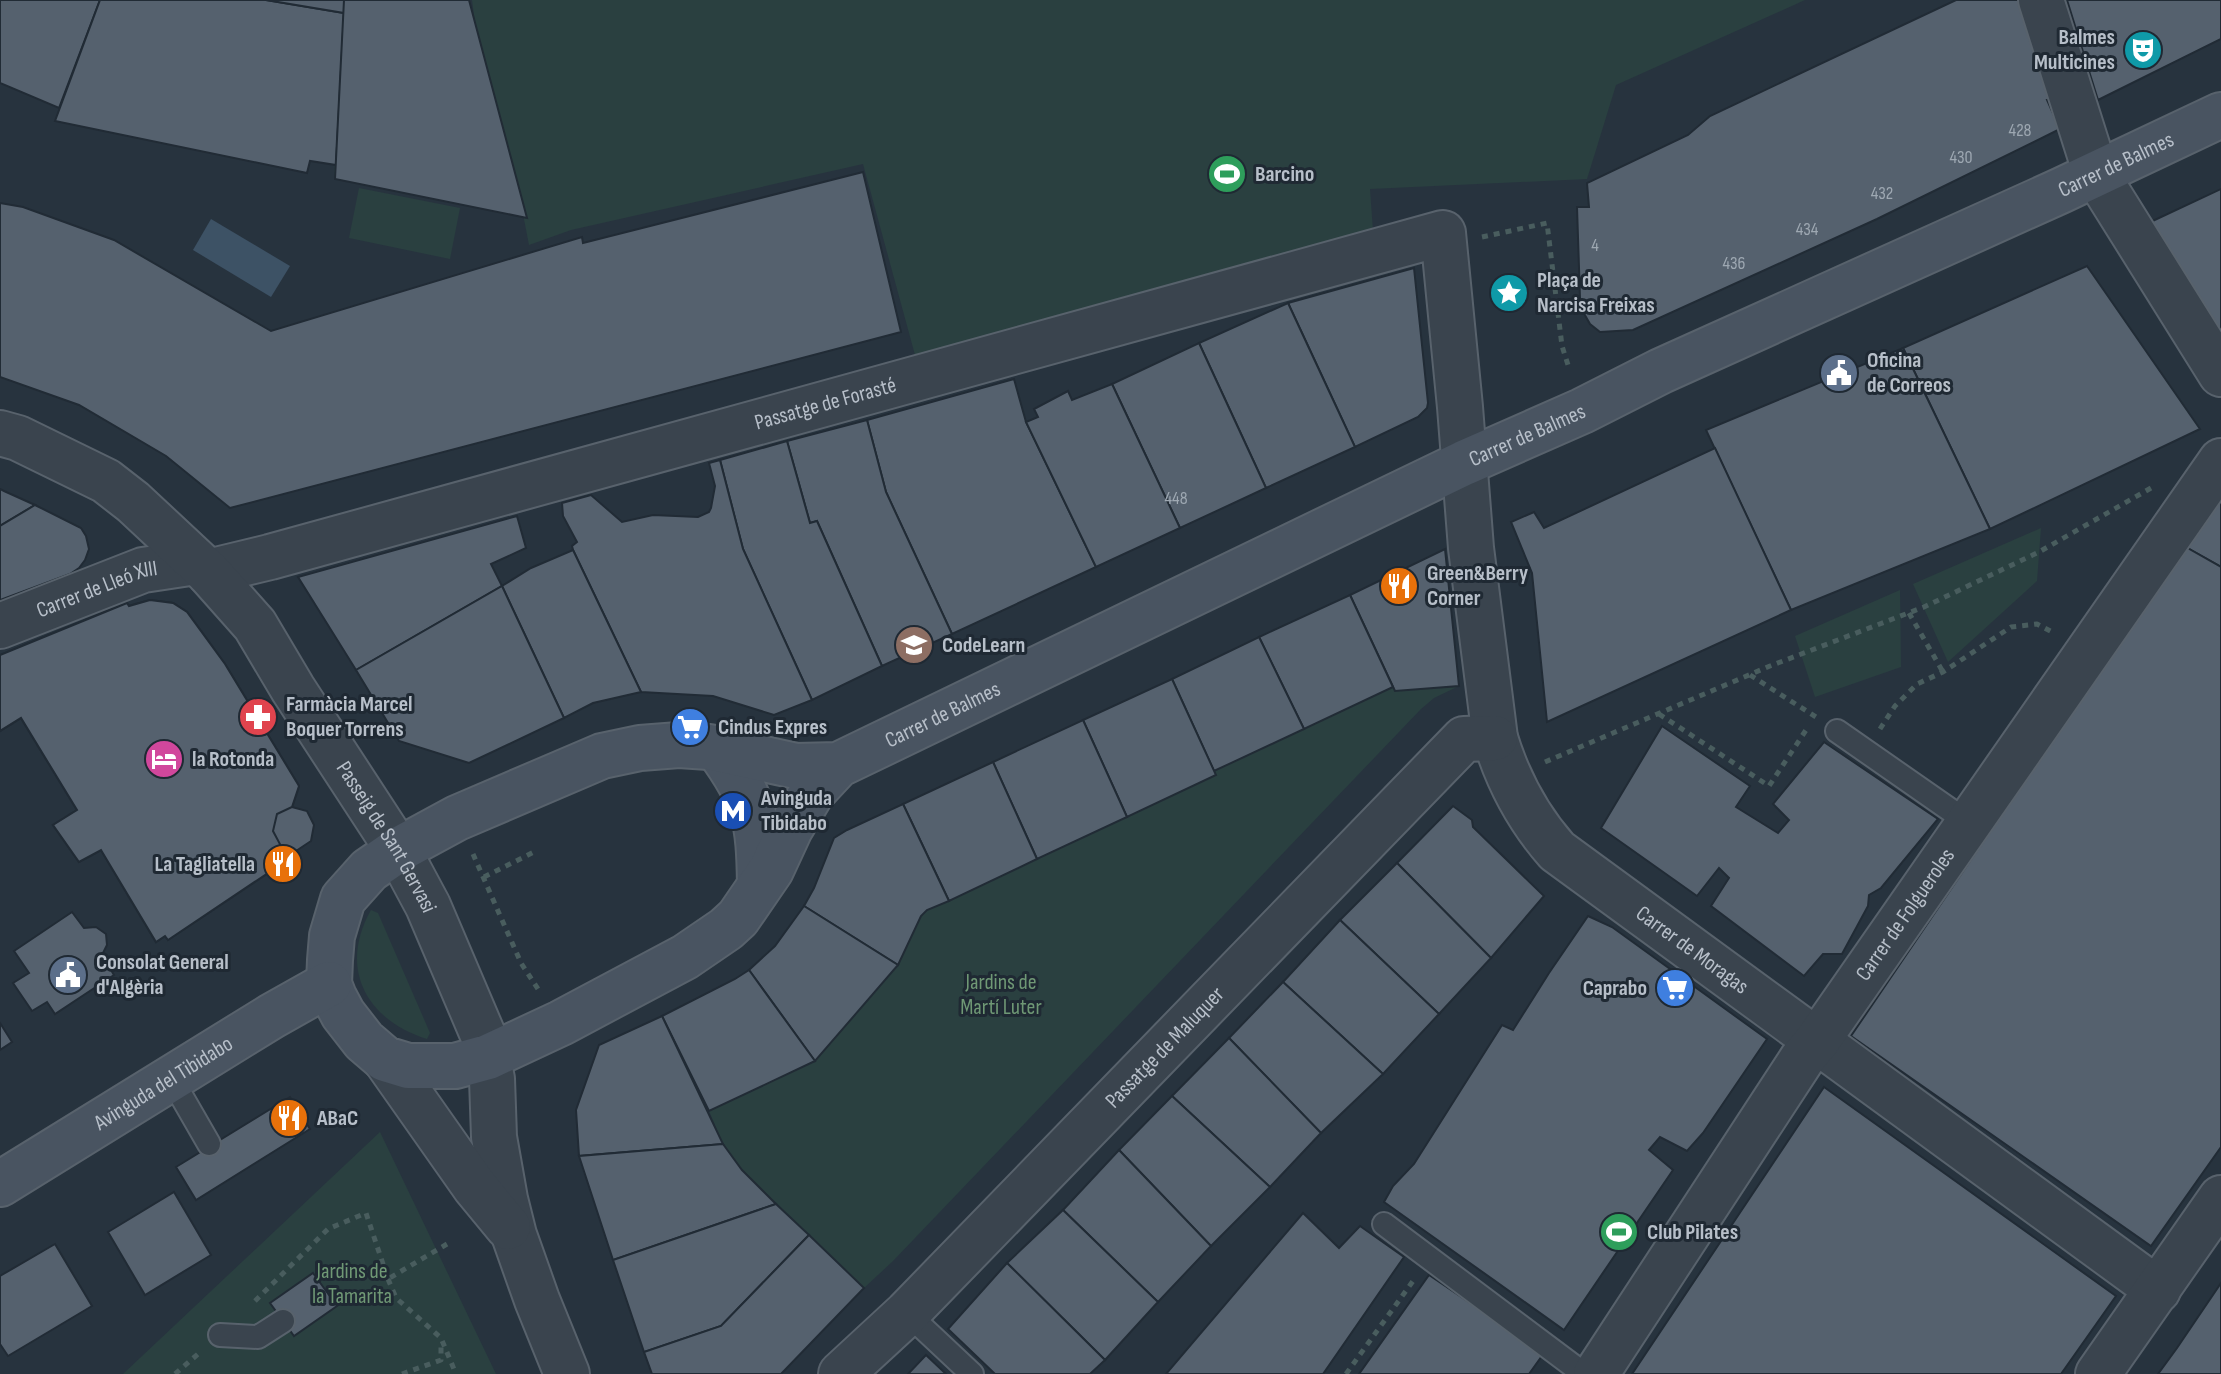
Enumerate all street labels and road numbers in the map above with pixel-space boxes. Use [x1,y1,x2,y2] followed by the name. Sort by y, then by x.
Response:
[2054,126,2178,203] street label: Carrer de Balmes
[752,371,899,436] street label: Passatge de Forasté
[1465,398,1590,473] street label: Carrer de Balmes
[32,555,159,624] street label: Carrer de Lleó XIII
[881,675,1005,754] street label: Carrer de Balmes
[330,756,443,917] street label: Passeig de Sant Gervasi
[1850,843,1961,986] street label: Carrer de Folgueroles
[1631,900,1754,1000] street label: Carrer de Moragas
[1100,981,1230,1114] street label: Passatge de Maluquer
[88,1030,238,1137] street label: Avinguda del Tibidabo

